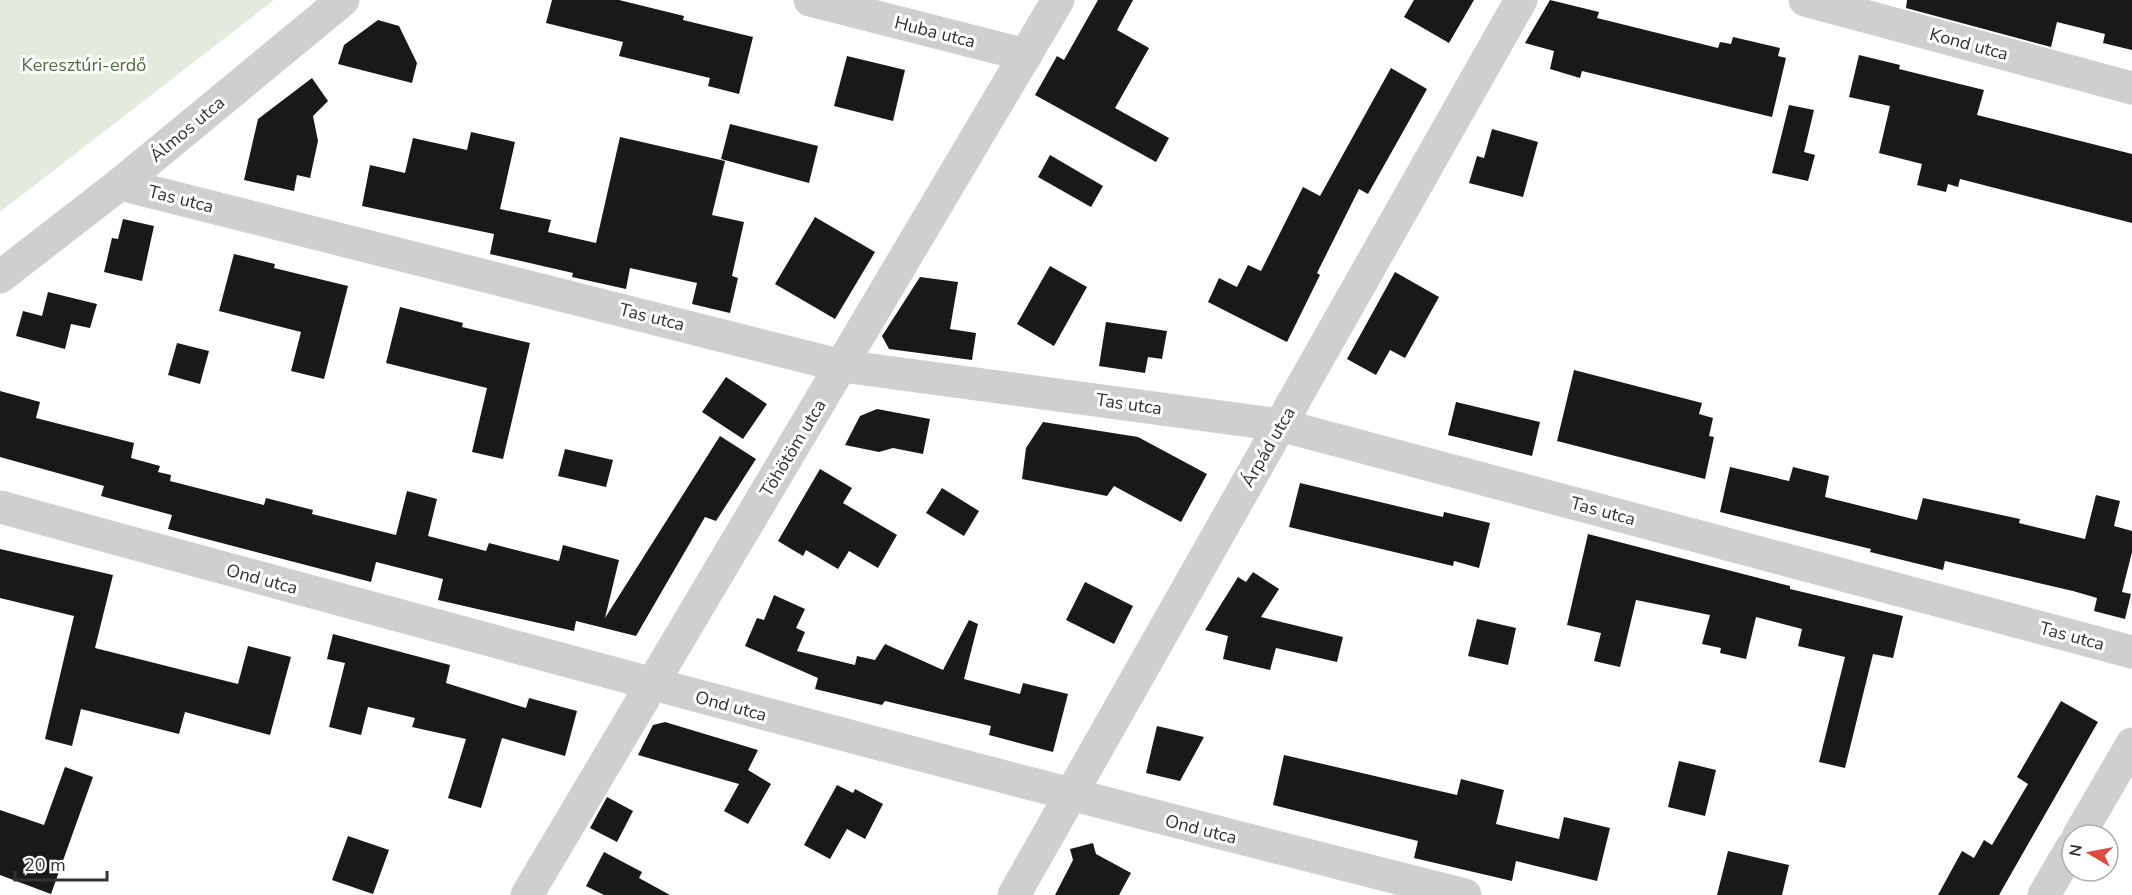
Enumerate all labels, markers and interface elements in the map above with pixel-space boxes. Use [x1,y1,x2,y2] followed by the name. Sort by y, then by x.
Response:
[892,10,978,54] street label: Huba utca
[1927,22,2011,66] street label: Kond utca
[22,53,146,77] park label: Keresztúri-erdő
[144,90,230,168] street label: Álmos utca
[146,179,216,219] street label: Tas utca
[617,297,687,337] street label: Tas utca
[1094,387,1164,421] street label: Tas utca
[754,395,832,501] street label: Töhötöm utca
[1235,403,1301,491] street label: Árpád utca
[1568,491,1638,531] street label: Tas utca
[224,558,300,600] street label: Ond utca
[2037,616,2107,656] street label: Tas utca
[693,685,769,727] street label: Ond utca
[1163,808,1239,850] street label: Ond utca
[2060,823,2120,883] north arrow
[2064,843,2088,858] text: N
[15,844,106,882] scale bar
[24,853,66,877] text: 20 m

